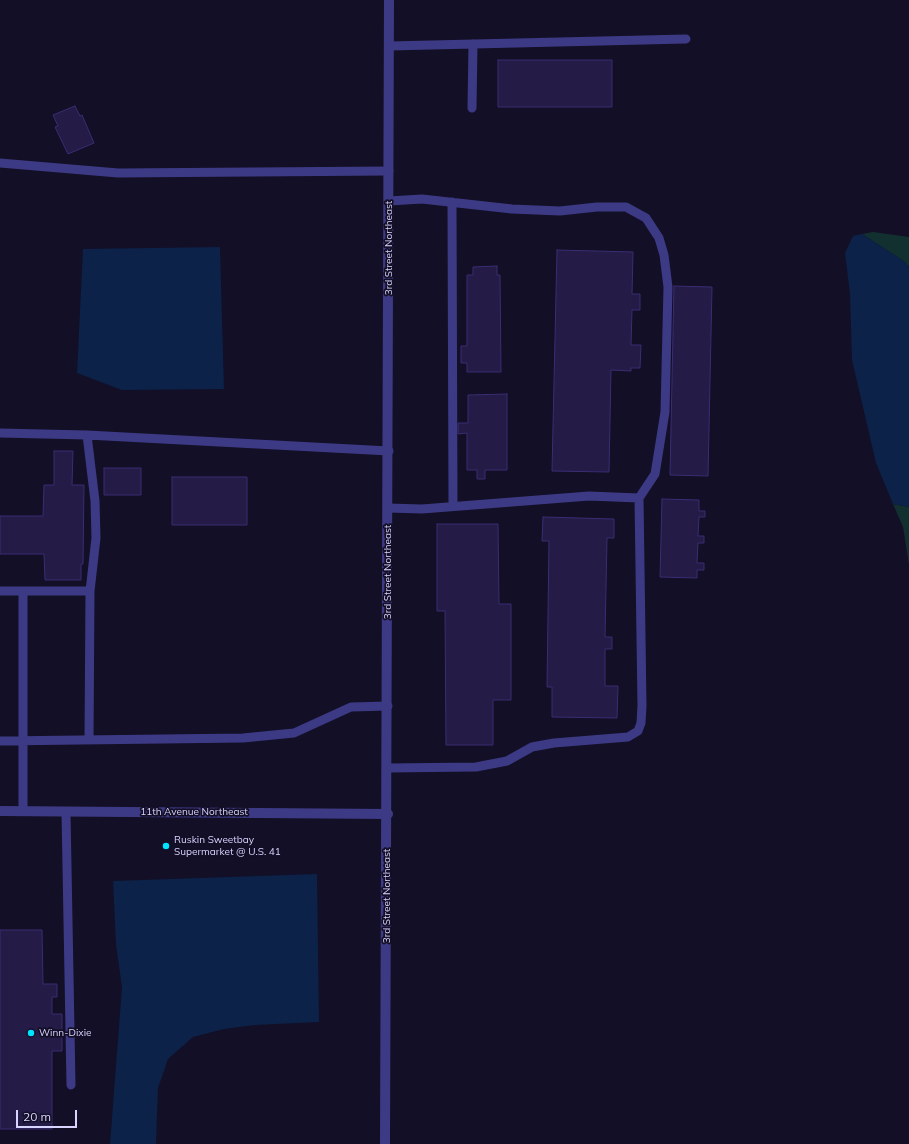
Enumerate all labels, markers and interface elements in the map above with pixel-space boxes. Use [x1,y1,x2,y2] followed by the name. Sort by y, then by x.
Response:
[383,201,395,295] street label: 3rd Street Northeast
[382,525,394,619] street label: 3rd Street Northeast
[140,806,248,818] street label: 11th Avenue Northeast
[174,834,281,858] place label: Ruskin Sweetbay Supermarket @ U.S. 41
[161,841,171,851] marker: Ruskin Sweetbay Supermarket @ U.S. 41
[381,849,393,943] street label: 3rd Street Northeast
[39,1027,92,1039] place label: Winn-Dixie
[26,1028,36,1038] marker: Winn-Dixie
[18,1102,79,1128] scale bar
[23,1109,51,1124] text: 20 m

